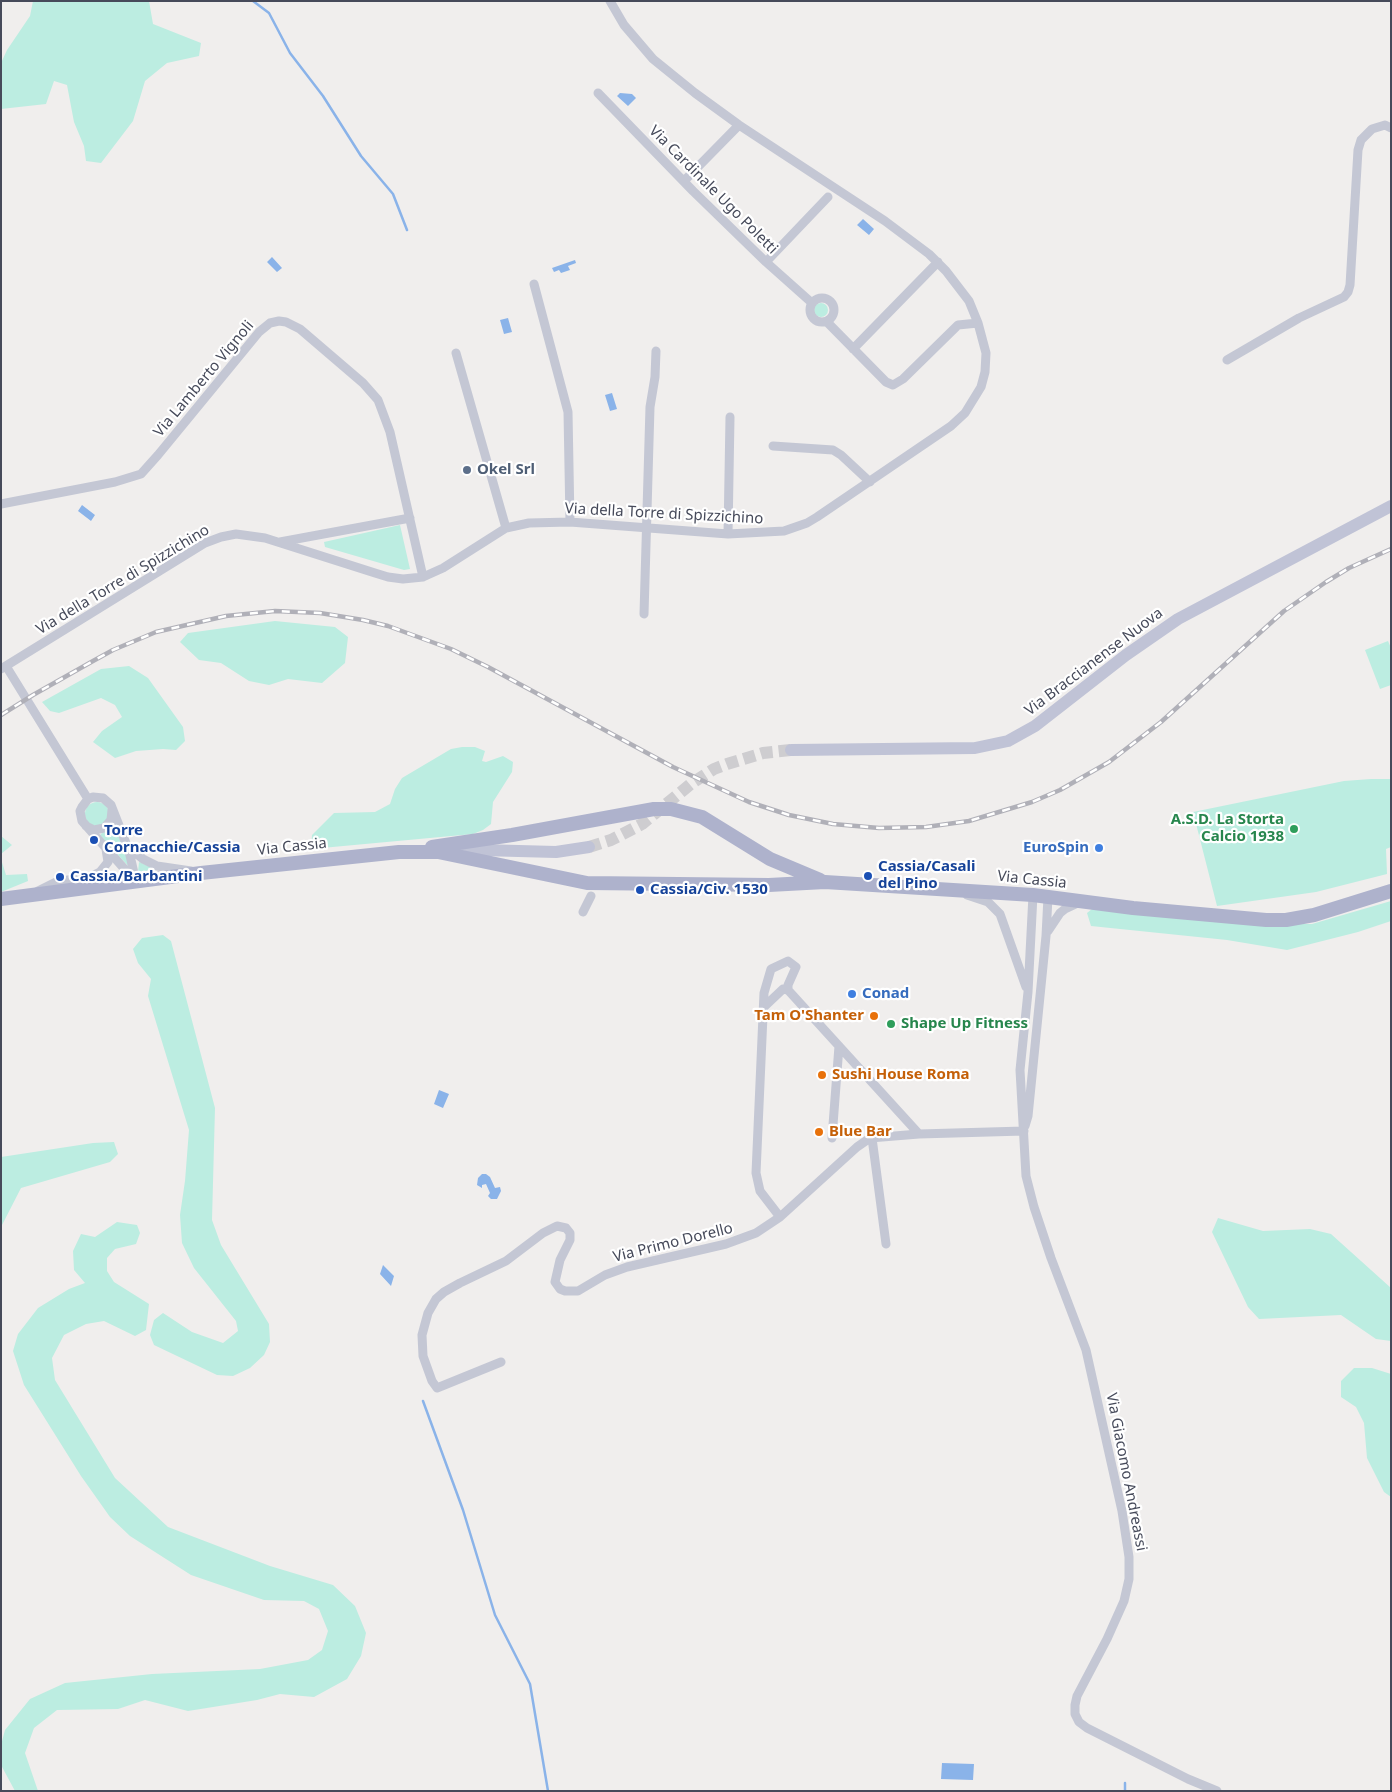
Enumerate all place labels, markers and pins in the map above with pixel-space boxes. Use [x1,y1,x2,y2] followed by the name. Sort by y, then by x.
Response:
[477,461,535,479] place label: Okel Srl
[461,464,473,476] marker: Okel Srl
[1171,811,1284,846] place label: A.S.D. La Storta Calcio 1938
[104,822,240,857] place label: Torre Cornacchie/Cassia
[1288,823,1300,835] marker: A.S.D. La Storta Calcio 1938
[88,834,100,846] marker: Torre Cornacchie/Cassia
[1023,839,1089,857] place label: EuroSpin
[1093,842,1105,854] marker: EuroSpin
[878,858,975,893] place label: Cassia/Casali del Pino
[70,868,202,886] place label: Cassia/Barbantini
[862,870,874,882] marker: Cassia/Casali del Pino
[54,871,66,883] marker: Cassia/Barbantini
[650,881,768,899] place label: Cassia/Civ. 1530
[634,884,646,896] marker: Cassia/Civ. 1530
[862,985,909,1003] place label: Conad
[846,988,858,1000] marker: Conad
[754,1007,864,1025] place label: Tam O'Shanter
[868,1010,880,1022] marker: Tam O'Shanter
[901,1015,1028,1033] place label: Shape Up Fitness
[885,1018,897,1030] marker: Shape Up Fitness
[832,1066,969,1084] place label: Sushi House Roma
[816,1069,828,1081] marker: Sushi House Roma
[829,1123,892,1141] place label: Blue Bar
[813,1126,825,1138] marker: Blue Bar

